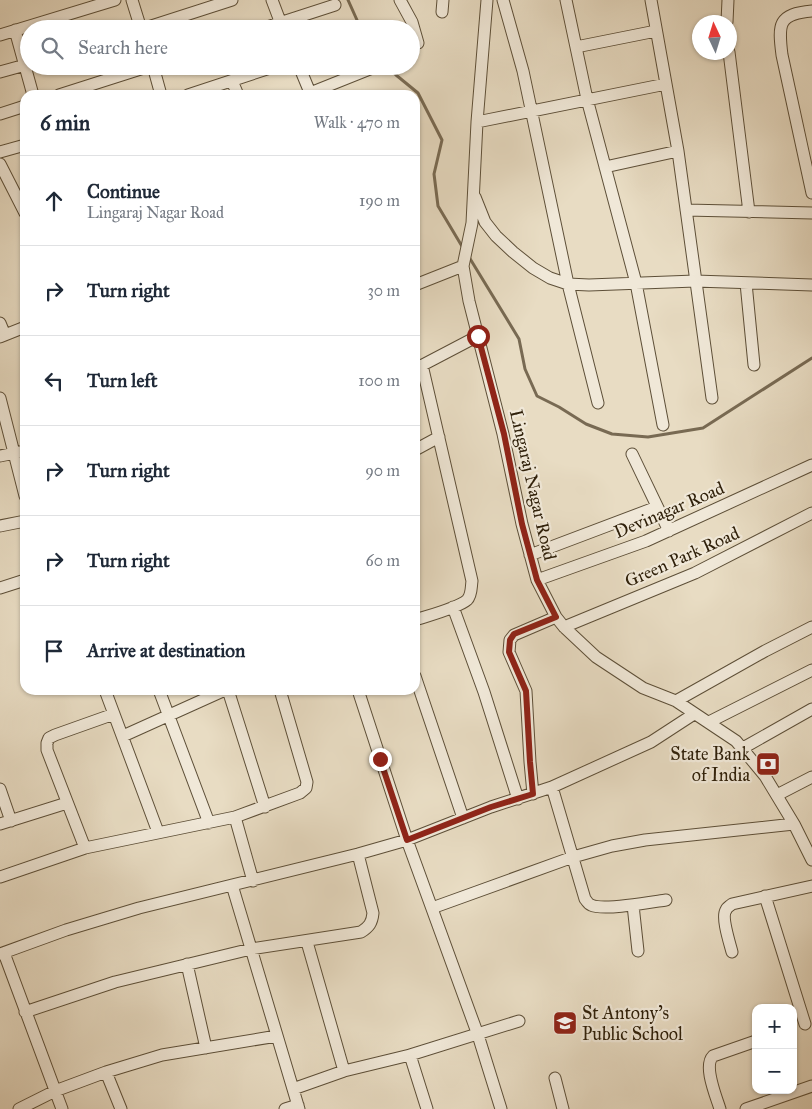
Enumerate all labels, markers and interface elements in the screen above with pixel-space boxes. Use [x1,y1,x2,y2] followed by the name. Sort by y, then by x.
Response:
[692,15,737,60] north arrow
[20,20,420,75] search box
[38,34,66,62] icon: search
[78,36,168,59] text: Search here
[40,110,90,136] text: 6 min
[314,113,400,132] text: Walk · 470 m
[87,180,160,203] text: Continue
[40,187,68,215] icon: ahead
[359,191,400,210] text: 190 m
[87,203,224,222] text: Lingaraj Nagar Road
[40,277,68,305] icon: right
[87,279,170,302] text: Turn right
[367,281,400,300] text: 30 m
[467,325,490,348] route start
[40,367,68,395] icon: left
[87,369,157,392] text: Turn left
[358,371,400,390] text: 100 m
[504,407,561,563] street label: Lingaraj Nagar Road
[40,457,68,485] icon: right
[87,459,170,482] text: Turn right
[365,461,400,480] text: 90 m
[611,477,728,544] street label: Devinagar Road
[621,522,743,592] street label: Green Park Road
[40,547,68,575] icon: right
[87,549,170,572] text: Turn right
[366,551,400,570] text: 60 m
[40,637,68,665] icon: arrive
[87,639,245,662] text: Arrive at destination
[670,743,751,786] place label: State Bank of India
[369,748,392,771] route end
[755,751,781,777] bank icon: State Bank of India
[582,1002,683,1045] place label: St Antony's Public School
[752,1004,797,1094] map controls
[752,1004,797,1049] button: +
[552,1010,578,1036] school or university icon: St Antony's Public School
[752,1049,797,1094] button: −

